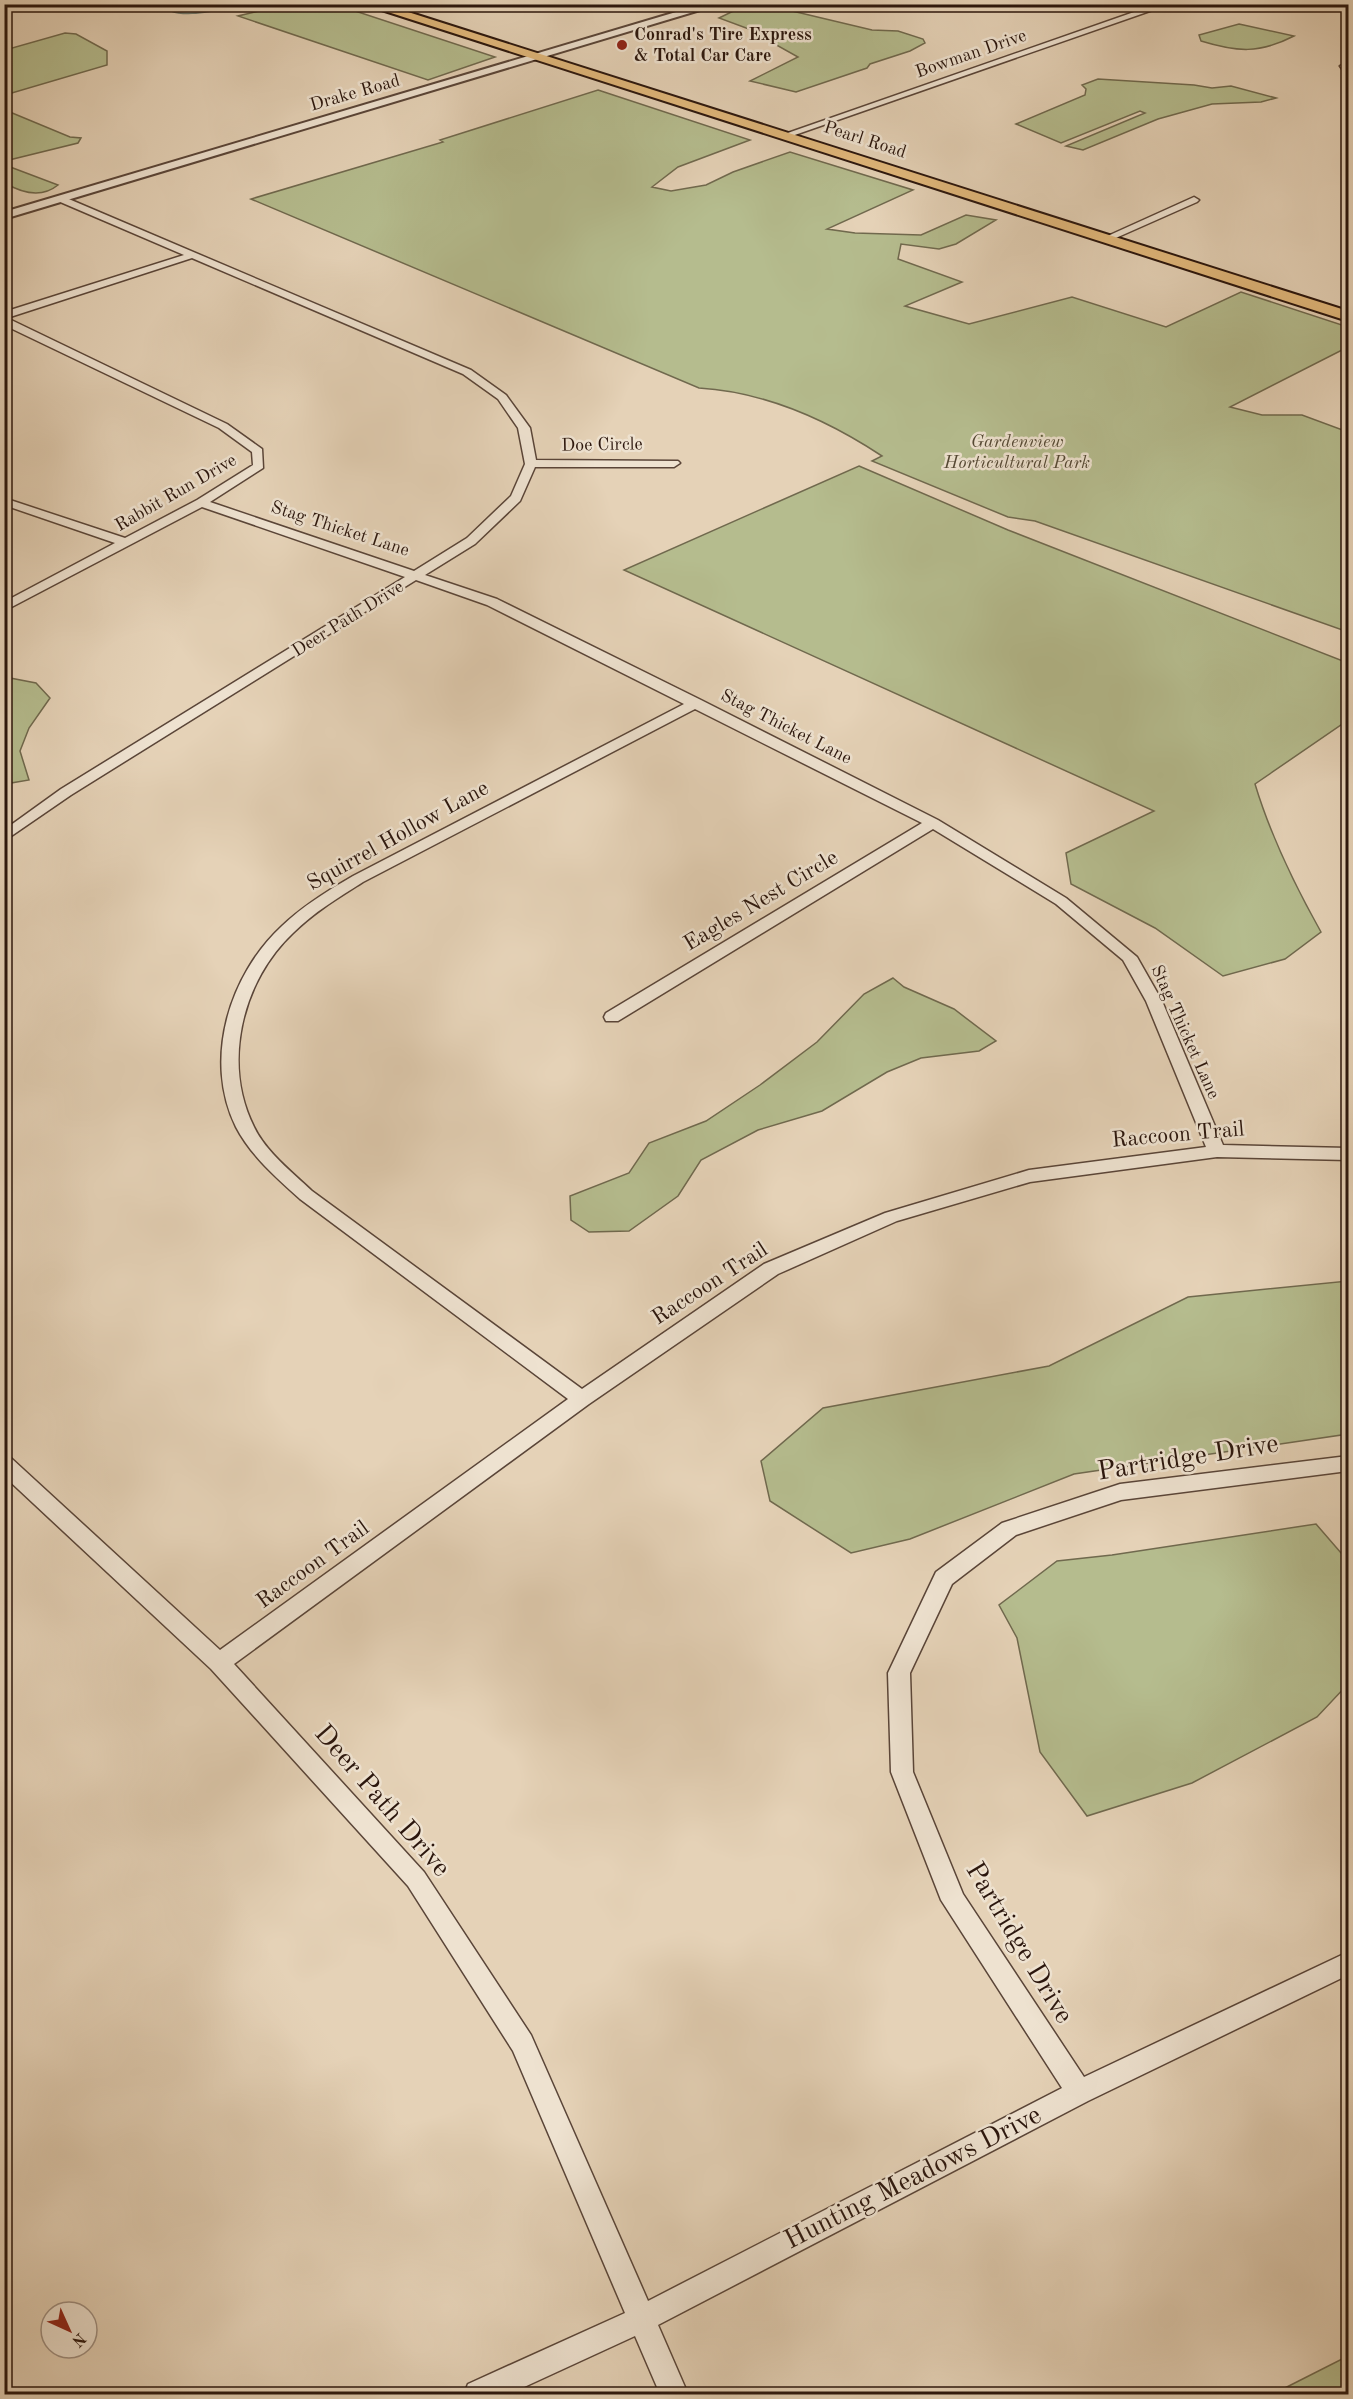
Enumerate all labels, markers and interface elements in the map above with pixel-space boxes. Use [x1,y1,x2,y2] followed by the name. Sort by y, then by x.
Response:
[634,26,812,65] place label: Conrad's Tire Express & Total Car Care
[913,27,1029,81] street label: Bowman Drive
[615,38,629,52] marker: Conrad's Tire Express & Total Car Care
[308,72,402,114] street label: Drake Road
[821,118,909,162] street label: Pearl Road
[943,433,1090,472] park label: Gardenview Horticultural Park
[561,435,643,455] street label: Doe Circle
[112,451,240,535] street label: Rabbit Run Drive
[269,498,411,560] street label: Stag Thicket Lane
[289,578,407,660] street label: Deer Path Drive
[718,686,854,768] street label: Stag Thicket Lane
[303,777,493,895] street label: Squirrel Hollow Lane
[680,846,842,956] street label: Eagles Nest Circle
[1147,962,1223,1102] street label: Stag Thicket Lane
[1111,1118,1245,1152] street label: Raccoon Trail
[648,1238,772,1329] street label: Raccoon Trail
[1096,1430,1280,1486] street label: Partridge Drive
[253,1517,373,1613] street label: Raccoon Trail
[309,1720,455,1882] street label: Deer Path Drive
[960,1858,1078,2028] street label: Partridge Drive
[780,2101,1046,2255] street label: Hunting Meadows Drive
[39,2300,99,2360] north arrow
[68,2329,88,2350] text: N

